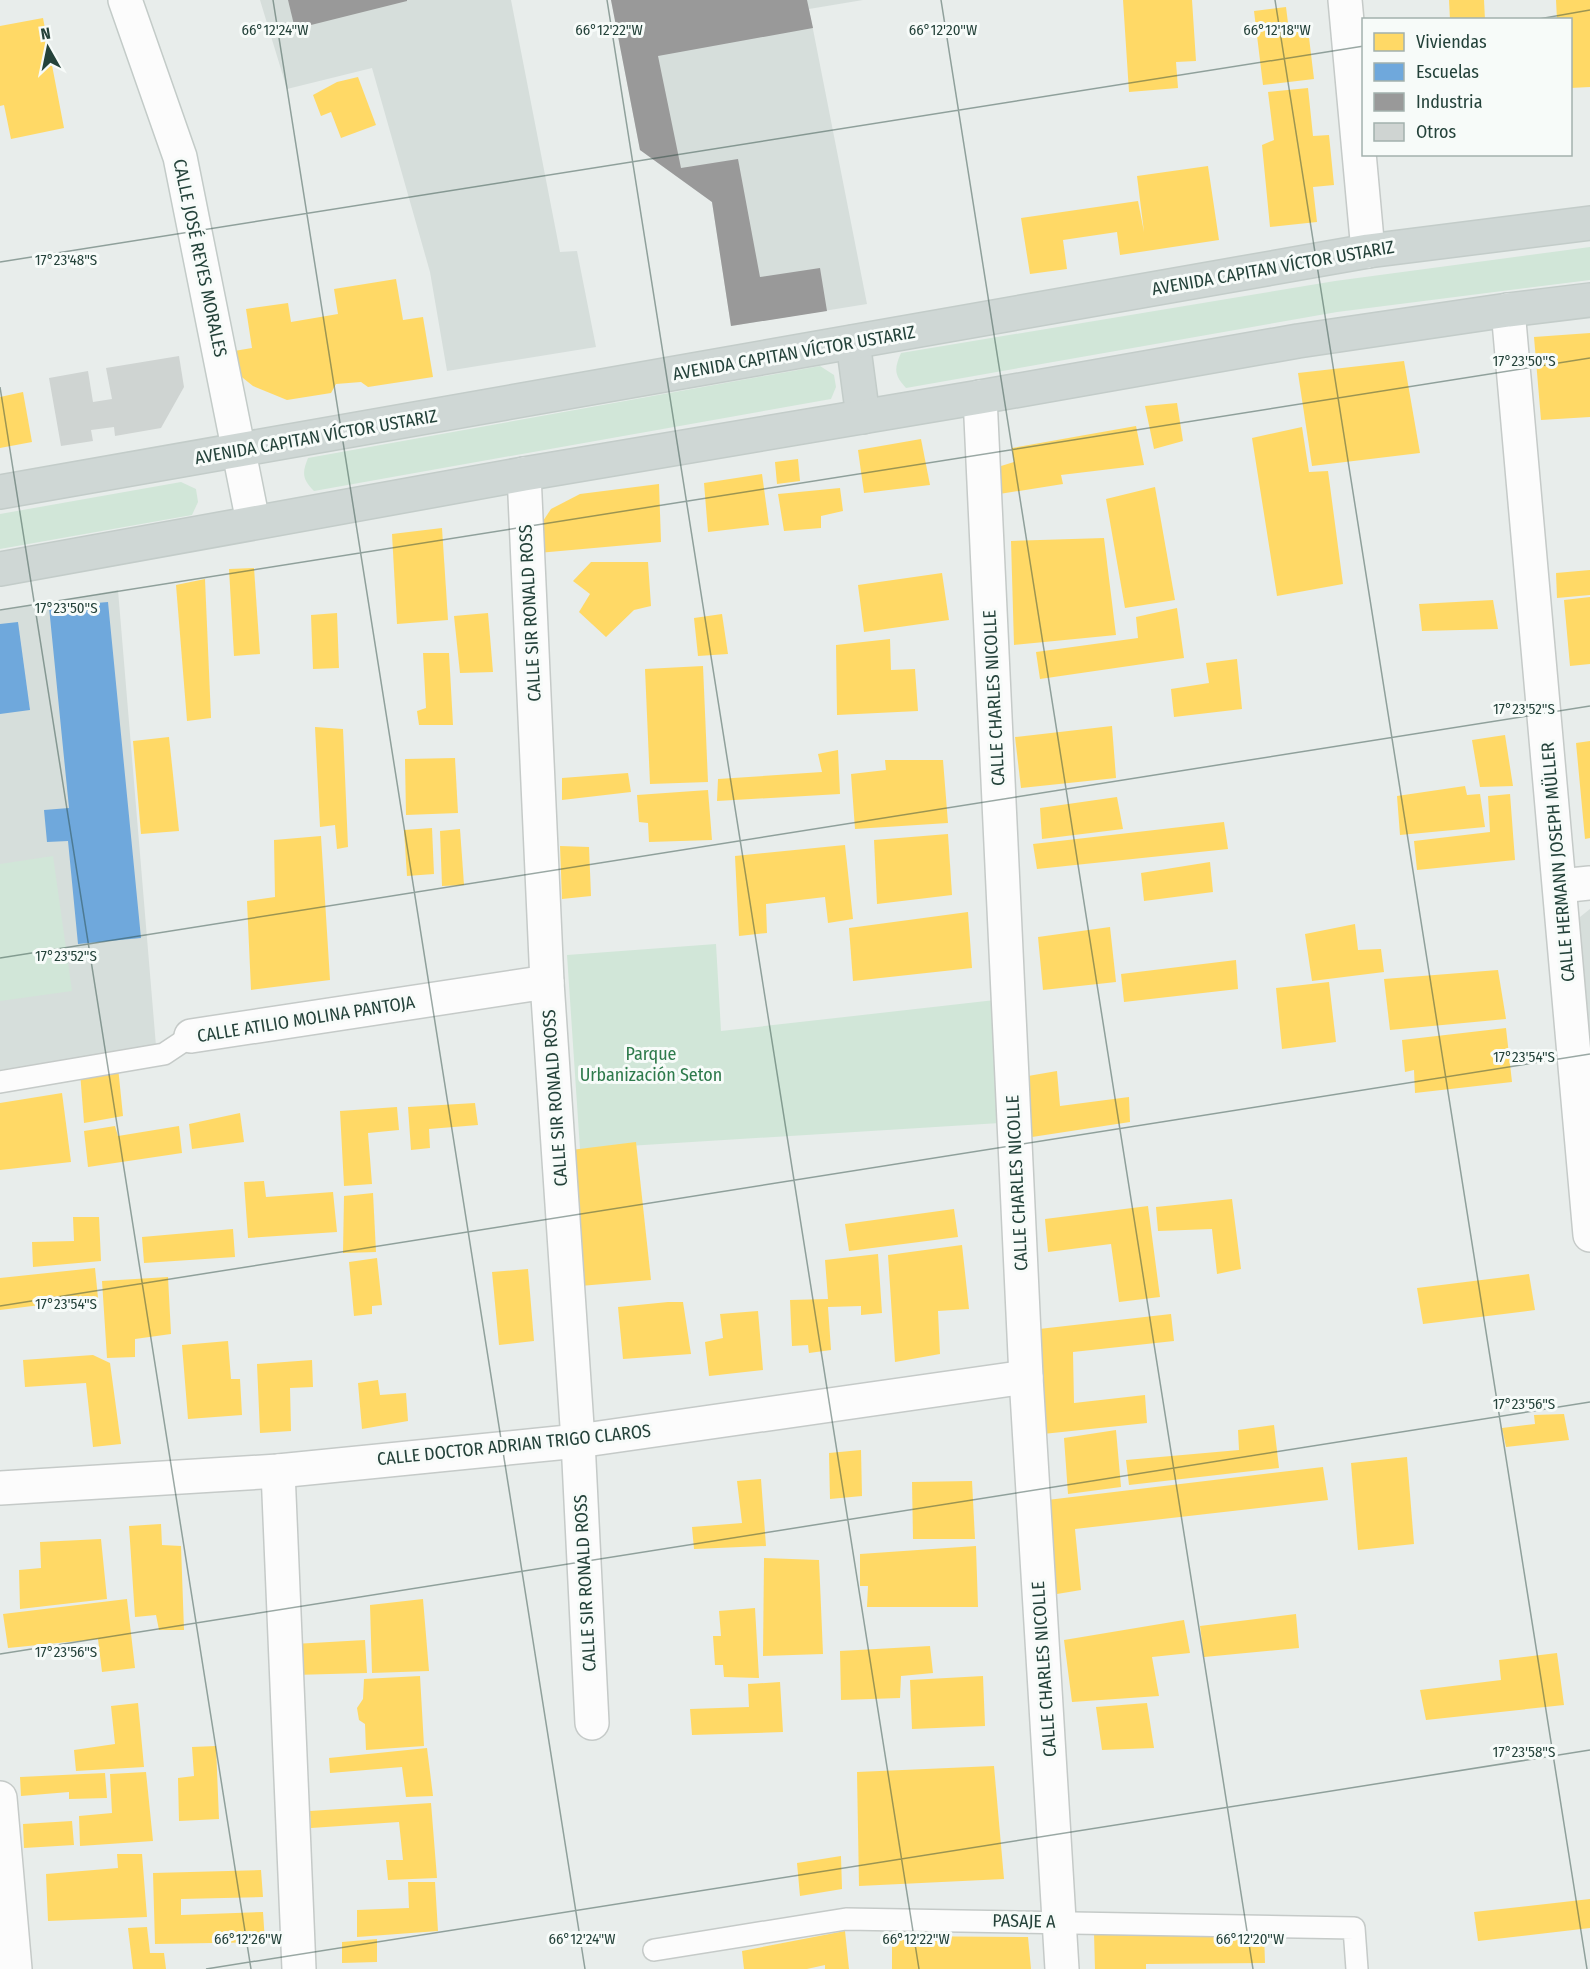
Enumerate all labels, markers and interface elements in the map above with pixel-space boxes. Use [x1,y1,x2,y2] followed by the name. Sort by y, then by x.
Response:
[18,18,78,78] north arrow
[1362,18,1572,156] legend
[242,21,309,39] text: 66°12'24"W
[575,21,643,39] text: 66°12'22"W
[909,21,977,39] text: 66°12'20"W
[1243,21,1311,39] text: 66°12'18"W
[40,24,52,44] text: N
[1416,31,1487,53] text: Viviendas
[1416,61,1479,83] text: Escuelas
[1416,91,1483,113] text: Industria
[1416,121,1456,143] text: Otros
[168,157,233,359] street label: CALLE JOSÉ REYES MORALES
[1150,235,1396,300] street label: AVENIDA CAPITAN VÍCTOR USTARIZ
[35,251,97,269] text: 17°23'48"S
[671,320,917,385] street label: AVENIDA CAPITAN VÍCTOR USTARIZ
[1492,352,1556,370] text: 17°23'50"S
[193,404,439,469] street label: AVENIDA CAPITAN VÍCTOR USTARIZ
[514,524,546,702] street label: CALLE SIR RONALD ROSS
[34,599,98,617] text: 17°23'50"S
[978,610,1010,786] street label: CALLE CHARLES NICOLLE
[1493,700,1555,718] text: 17°23'52"S
[1537,741,1579,983] street label: CALLE HERMANN JOSEPH MÜLLER
[35,947,97,965] text: 17°23'52"S
[196,991,417,1047] street label: CALLE ATILIO MOLINA PANTOJA
[538,1009,572,1187] street label: CALLE SIR RONALD ROSS
[580,1043,722,1086] park label: Parque Urbanización Seton
[1493,1048,1555,1066] text: 17°23'54"S
[1001,1095,1033,1271] street label: CALLE CHARLES NICOLLE
[35,1295,97,1313] text: 17°23'54"S
[1493,1395,1555,1413] text: 17°23'56"S
[376,1420,652,1470] street label: CALLE DOCTOR ADRIAN TRIGO CLAROS
[569,1494,601,1672] street label: CALLE SIR RONALD ROSS
[1027,1580,1061,1758] street label: CALLE CHARLES NICOLLE
[35,1643,97,1661] text: 17°23'56"S
[1493,1743,1555,1761] text: 17°23'58"S
[992,1909,1056,1933] street label: PASAJE A
[214,1930,282,1948] text: 66°12'26"W
[549,1930,616,1948] text: 66°12'24"W
[882,1930,950,1948] text: 66°12'22"W
[1216,1930,1284,1948] text: 66°12'20"W

